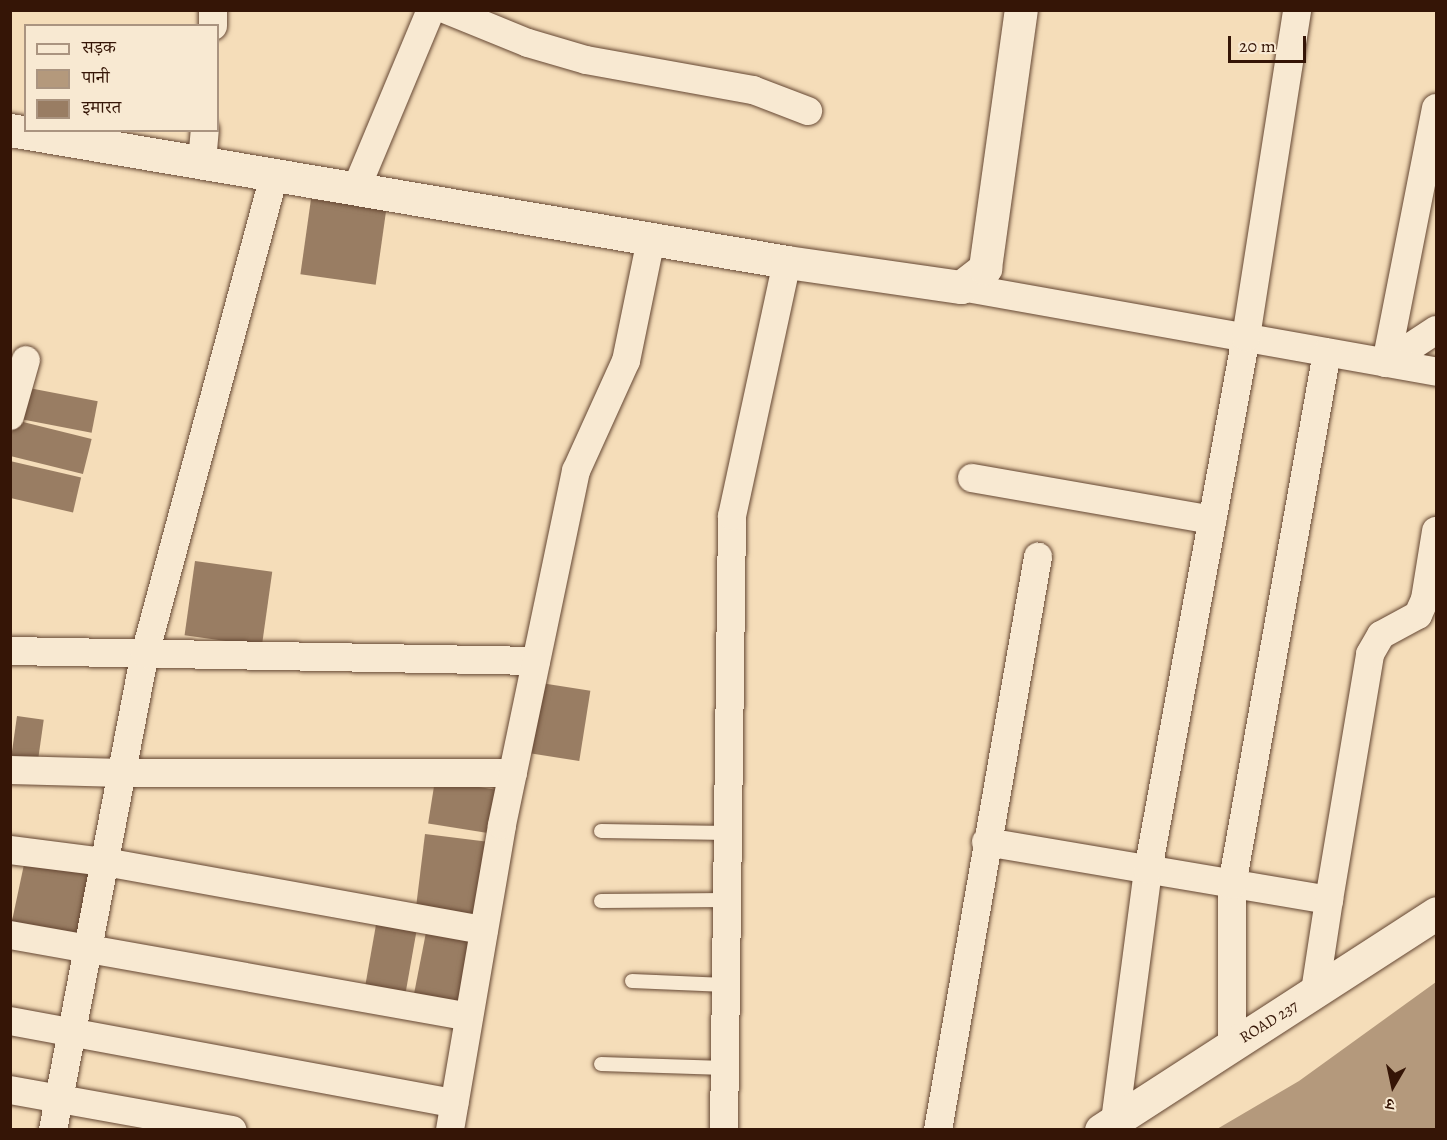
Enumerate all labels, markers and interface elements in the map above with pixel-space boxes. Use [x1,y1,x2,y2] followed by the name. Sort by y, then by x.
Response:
[24,24,219,132] legend
[1231,24,1309,62] scale bar
[1239,34,1276,58] text: 20 m
[82,35,116,59] text: सड़क
[82,65,109,89] text: पानी
[82,95,121,119] text: इमारत
[1236,997,1302,1047] street label: ROAD 237
[1363,1056,1423,1116] north arrow
[1384,1092,1396,1115] text: उ

